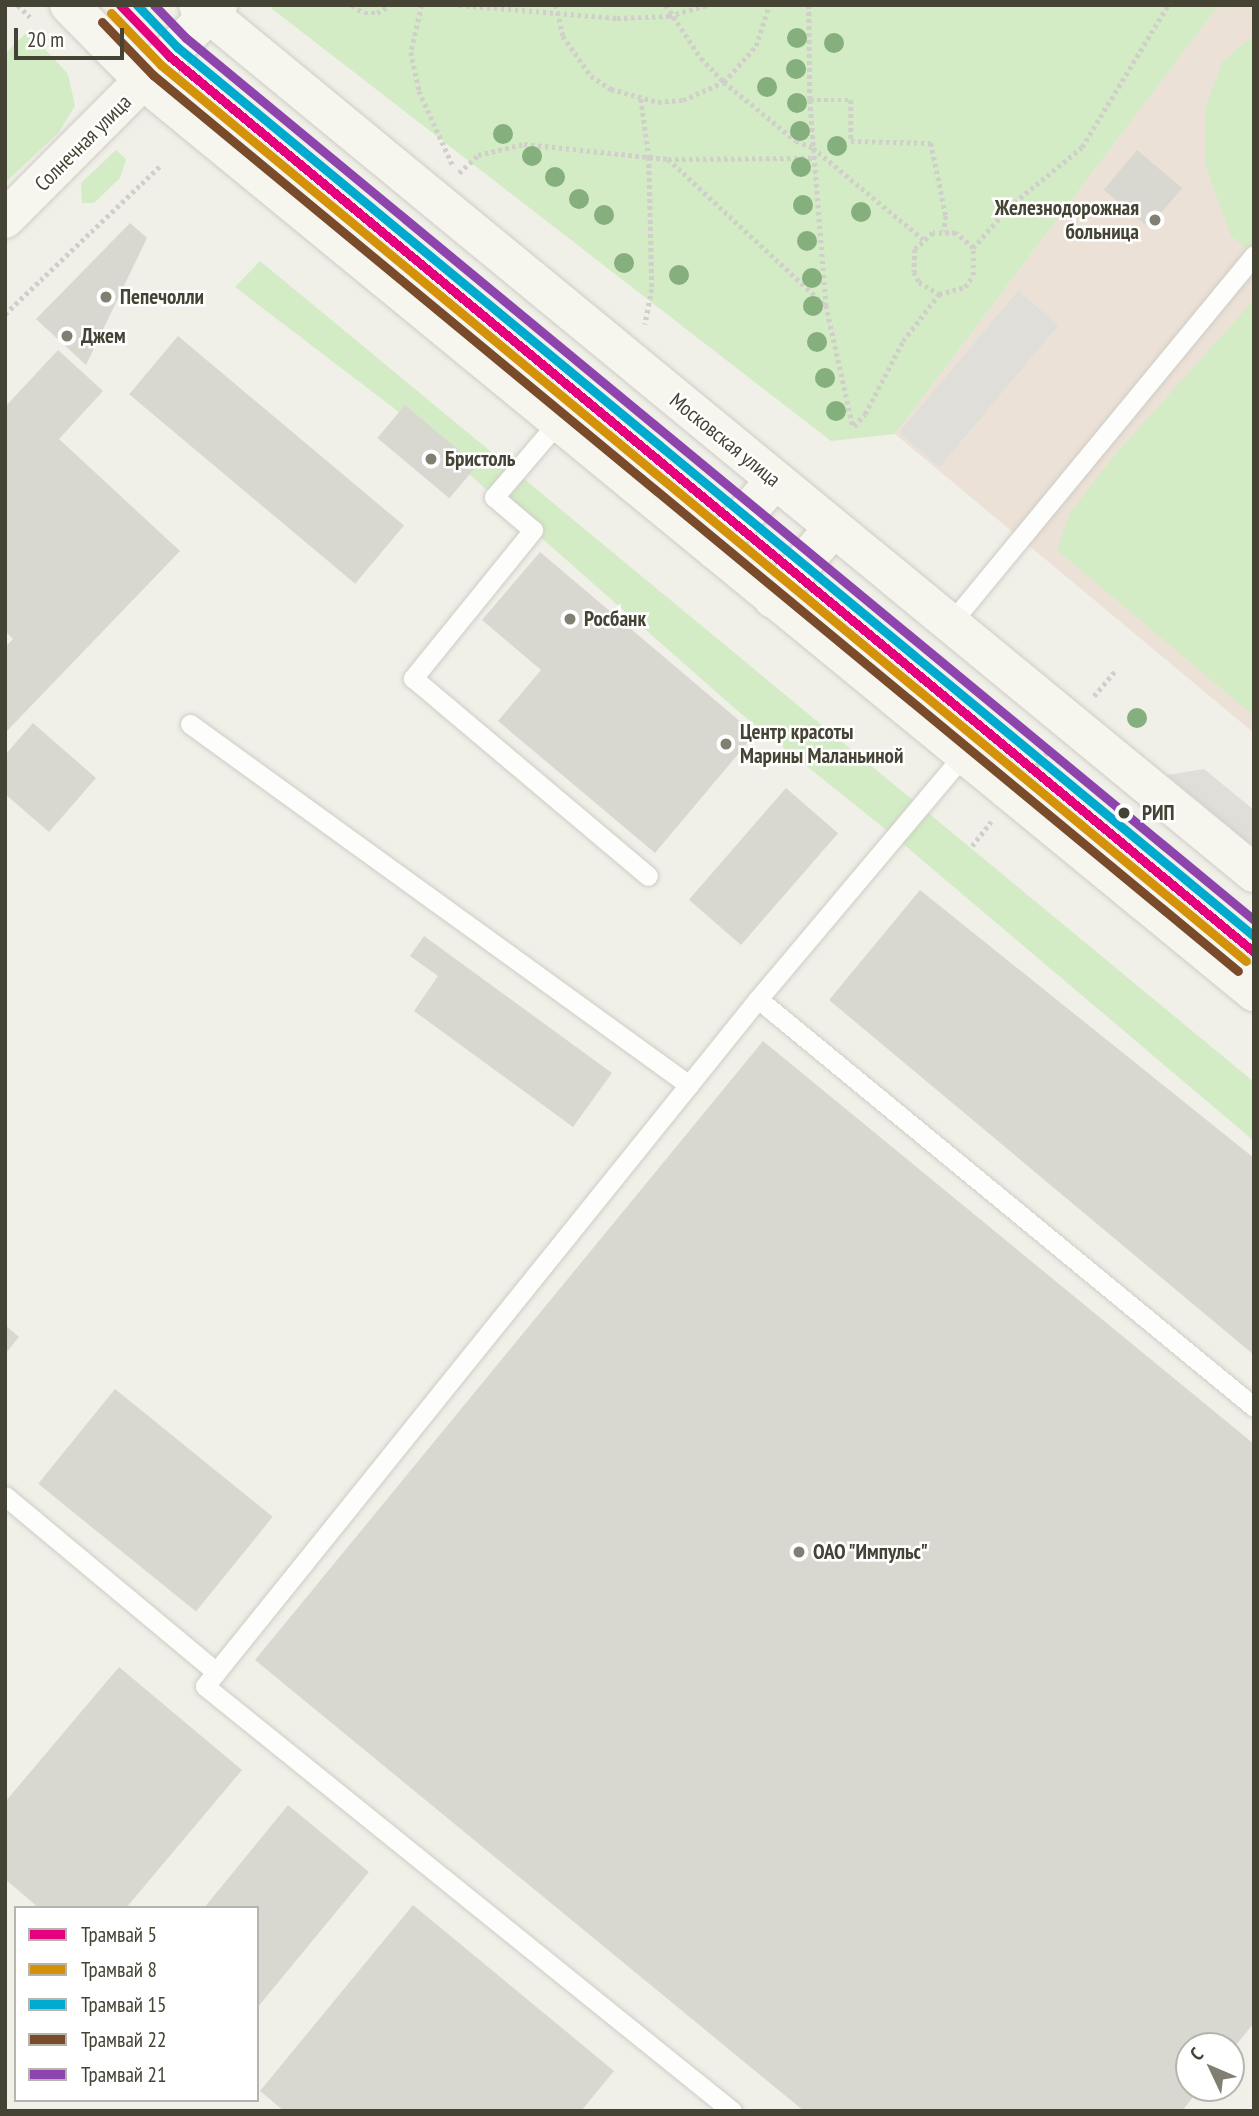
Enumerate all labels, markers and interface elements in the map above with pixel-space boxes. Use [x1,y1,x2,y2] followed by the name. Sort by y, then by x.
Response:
[18,14,128,58] scale bar
[27,26,64,53] text: 20 m
[30,90,136,196] street label: Солнечная улица
[995,195,1139,245] place label: Железнодорожная больница
[1145,210,1165,230] marker: Железнодорожная больница
[120,284,204,310] place label: Пепечолли
[98,289,114,305] marker: Пепечолли
[81,323,126,349] place label: Джем
[59,328,75,344] marker: Джем
[665,388,785,492] street label: Московская улица
[445,446,515,472] place label: Бристоль
[423,451,439,467] marker: Бристоль
[584,606,646,632] place label: Росбанк
[562,611,578,627] marker: Росбанк
[740,719,903,769] place label: Центр красоты Марины Маланьиной
[718,736,734,752] marker: Центр красоты Марины Маланьиной
[1142,800,1175,826] place label: РИП
[1113,802,1135,824] marker: РИП
[813,1539,930,1565] place label: ОАО "Импульс"
[791,1544,807,1560] marker: ОАО "Импульс"
[14,1906,259,2102] legend
[81,1921,157,1948] text: Трамвай 5
[81,1956,157,1983] text: Трамвай 8
[81,1991,166,2018] text: Трамвай 15
[81,2026,166,2053] text: Трамвай 22
[1175,2032,1245,2102] north arrow
[1185,2042,1208,2065] text: С
[81,2061,166,2088] text: Трамвай 21

